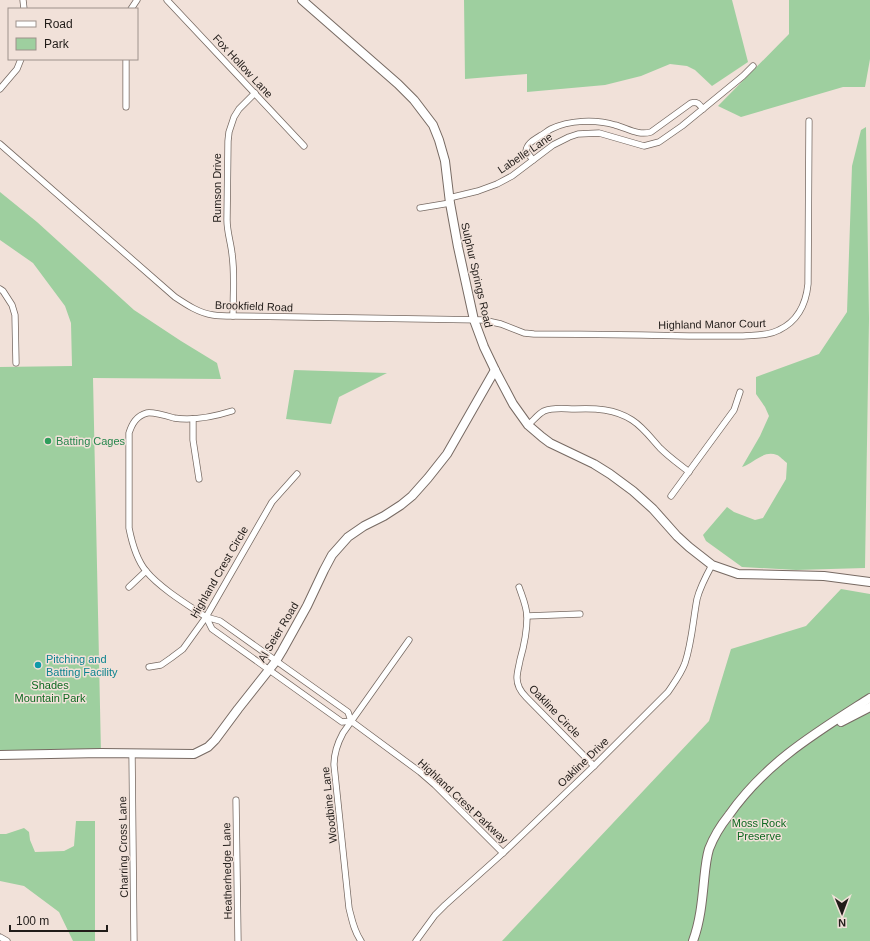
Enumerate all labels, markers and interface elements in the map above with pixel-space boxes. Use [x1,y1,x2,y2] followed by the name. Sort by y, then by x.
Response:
[8,8,138,60] legend
[44,17,73,31] text: Road
[211,32,275,100] street label: Fox Hollow Lane
[44,37,70,51] text: Park
[496,130,554,176] street label: Labelle Lane
[211,153,223,223] street label: Rumson Drive
[459,221,495,329] street label: Sulphur Springs Road
[215,299,293,313] street label: Brookfield Road
[658,317,766,331] street label: Highland Manor Court
[56,435,126,447] place label: Batting Cages
[43,436,53,446] marker: Batting Cages
[188,524,250,620] street label: Highland Crest Circle
[255,600,301,664] street label: Al Seier Road
[46,653,118,678] place label: Pitching and Batting Facility
[33,660,43,670] marker: Pitching and Batting Facility
[15,679,86,704] park label: Shades Mountain Park
[527,682,583,740] street label: Oakline Circle
[555,735,611,789] street label: Oakline Drive
[416,756,511,846] street label: Highland Crest Parkway
[319,766,339,844] street label: Woodbine Lane
[116,796,130,898] street label: Charring Cross Lane
[732,817,787,842] park label: Moss Rock Preserve
[220,822,234,920] street label: Heatherhedge Lane
[822,893,862,933] north arrow
[10,907,107,933] scale bar
[16,914,49,928] text: 100 m
[838,917,846,929] text: N

